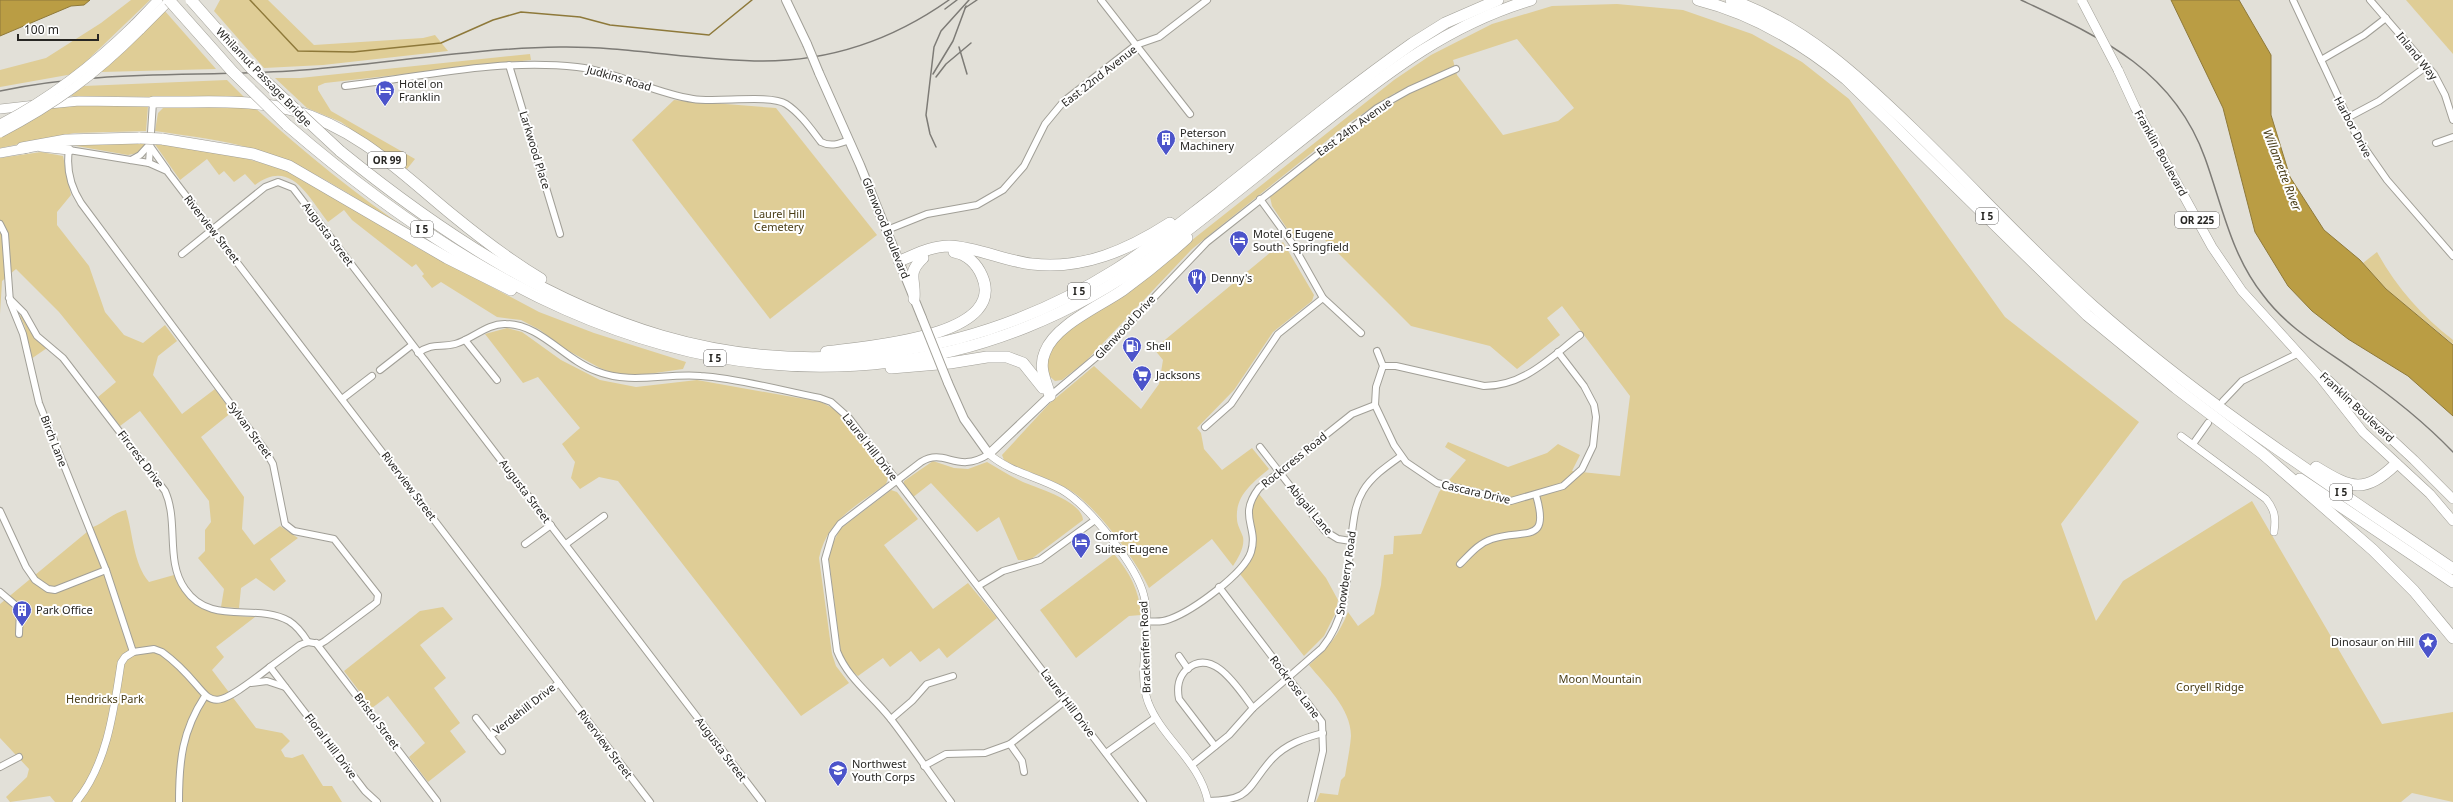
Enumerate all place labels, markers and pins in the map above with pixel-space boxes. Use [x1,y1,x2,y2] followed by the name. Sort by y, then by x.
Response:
[399,76,443,104] place label: Hotel on Franklin
[374,79,396,107] hotel icon: Hotel on Franklin
[1180,125,1235,153] place label: Peterson Machinery
[1155,128,1177,156] building icon: Peterson Machinery
[1253,226,1349,254] place label: Motel 6 Eugene South - Springfield
[1228,229,1250,257] hotel icon: Motel 6 Eugene South - Springfield
[1186,267,1208,295] restaurant icon: Denny's
[1211,270,1252,285] place label: Denny's
[1121,335,1143,363] fuel station icon: Shell
[1146,338,1171,353] place label: Shell
[1131,364,1153,392] supermarket icon: Jacksons
[1155,367,1200,382] place label: Jacksons
[1095,528,1168,556] place label: Comfort Suites Eugene
[1070,531,1092,559] hotel icon: Comfort Suites Eugene
[11,599,33,627] building icon: Park Office
[36,602,93,617] place label: Park Office
[2417,631,2439,659] place icon: Dinosaur on Hill
[2331,634,2414,649] place label: Dinosaur on Hill
[852,756,915,784] place label: Northwest Youth Corps
[827,759,849,787] school or university icon: Northwest Youth Corps

